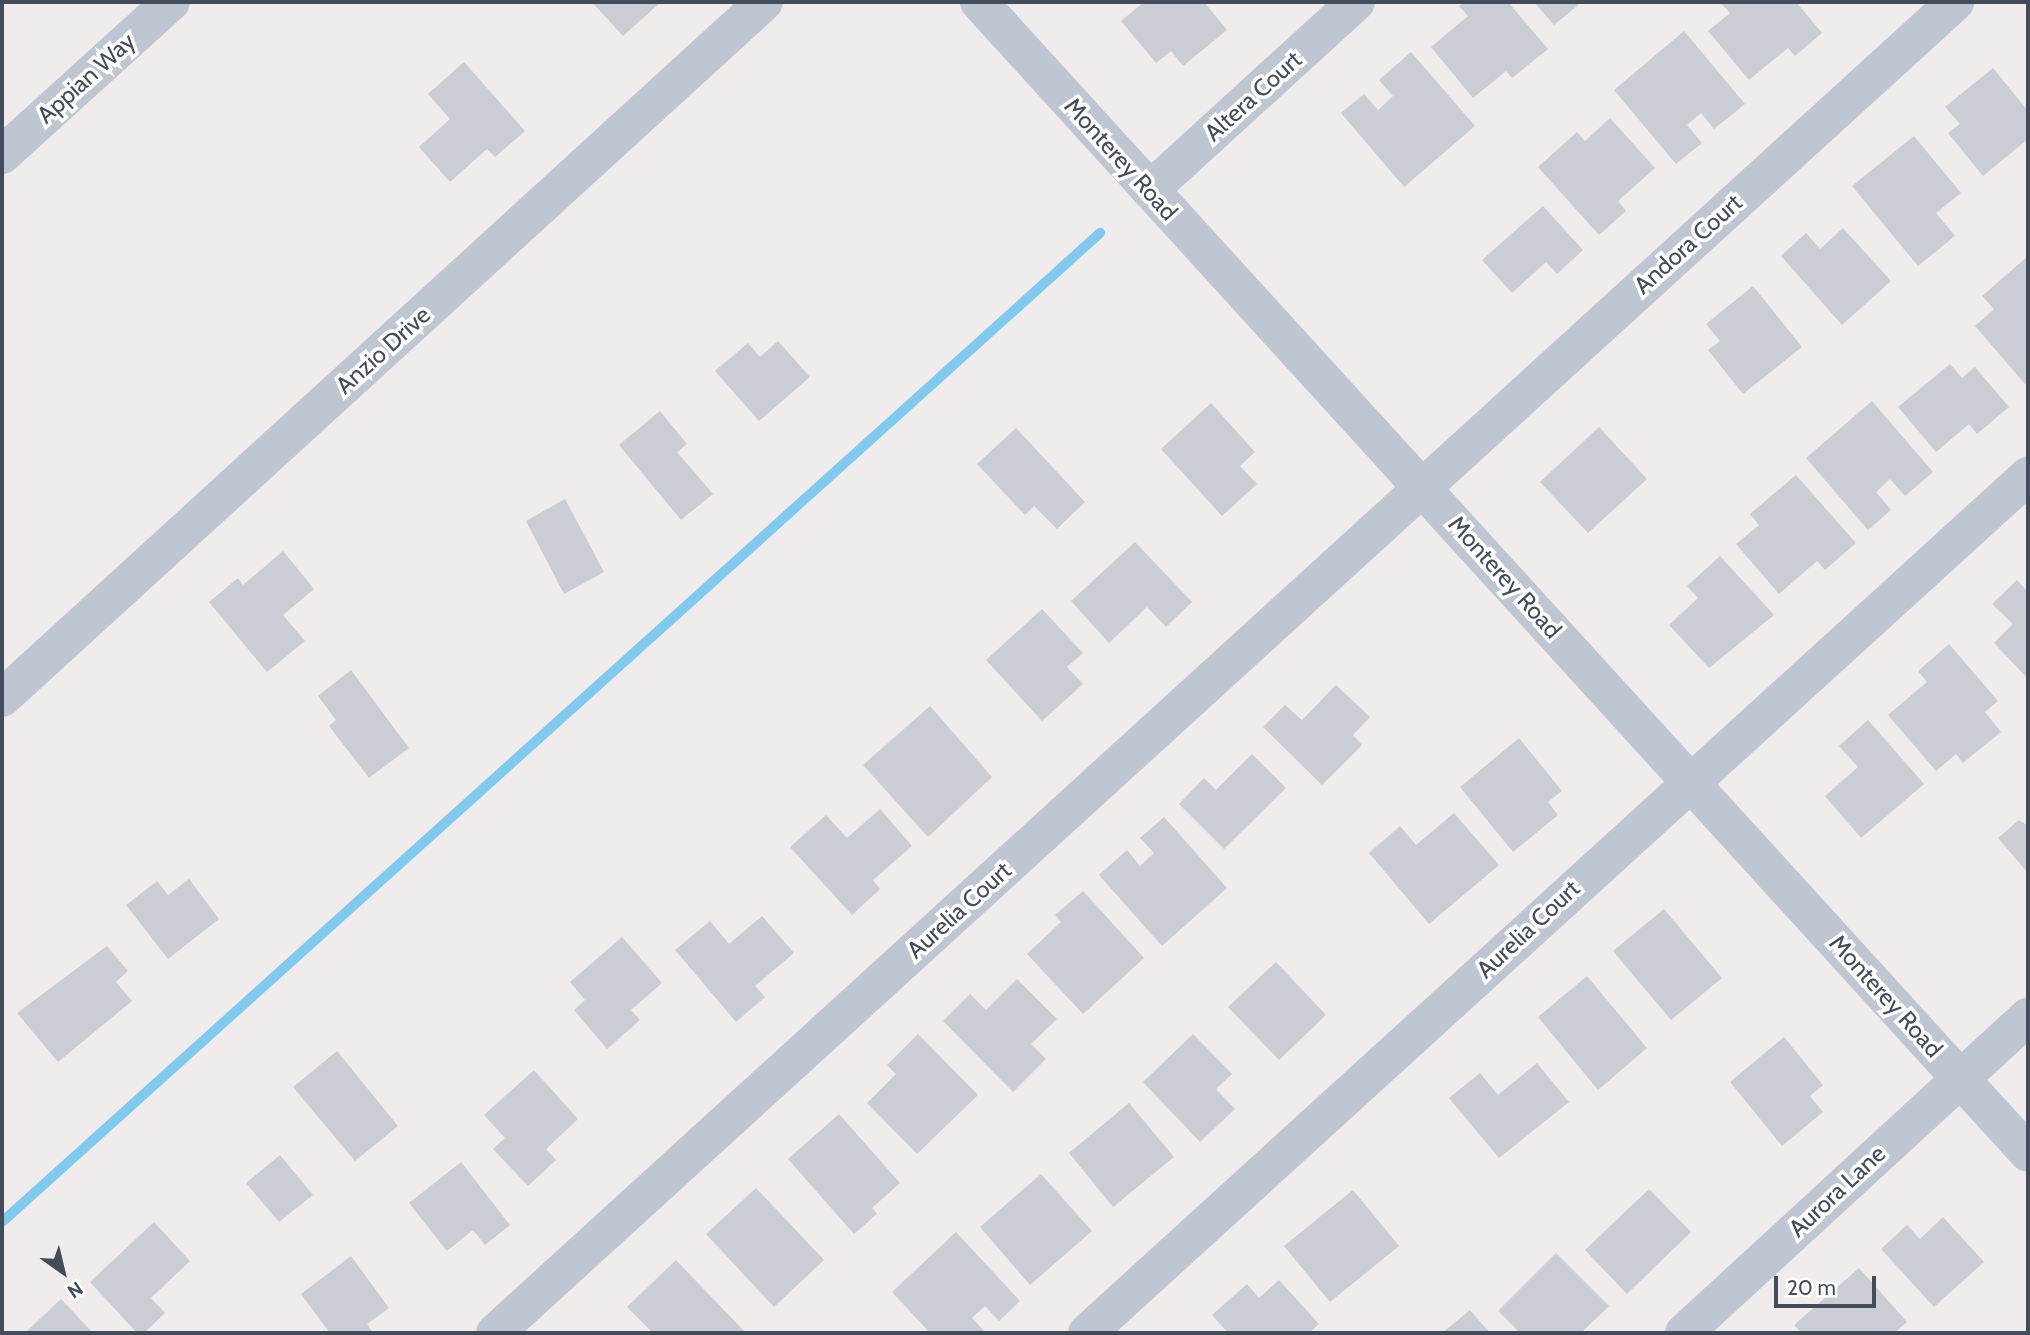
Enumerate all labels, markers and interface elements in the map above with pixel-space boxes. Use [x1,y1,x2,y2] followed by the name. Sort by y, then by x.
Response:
[31,27,141,129] street label: Appian Way
[1199,45,1307,147] street label: Altera Court
[1058,92,1184,226] street label: Monterey Road
[1628,188,1748,300] street label: Andora Court
[330,300,436,400] street label: Anzio Drive
[1442,510,1568,644] street label: Monterey Road
[901,856,1017,964] street label: Aurelia Court
[1471,874,1585,984] street label: Aurelia Court
[1823,929,1949,1063] street label: Monterey Road
[1783,1139,1891,1243] street label: Aurora Lane
[28,1237,98,1307] north arrow
[1778,1262,1880,1306] scale bar
[1787,1275,1836,1300] text: 20 m
[63,1277,87,1303] text: N

